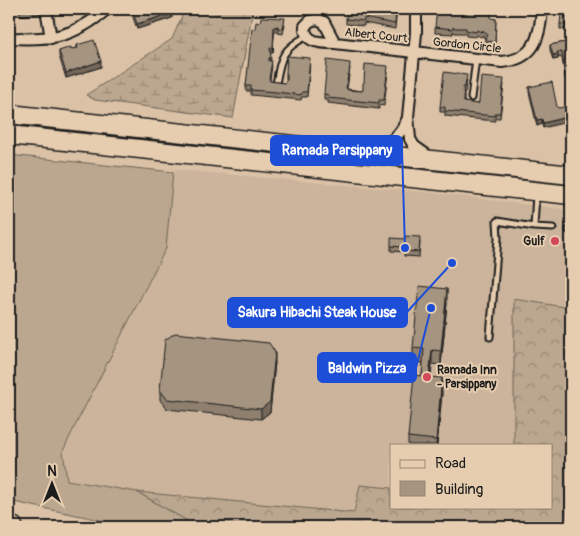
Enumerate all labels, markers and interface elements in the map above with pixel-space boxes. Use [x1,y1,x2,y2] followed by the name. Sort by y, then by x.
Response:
[344,25,408,46] street label: Albert Court
[432,34,502,57] street label: Gordon Circle
[271,136,402,165] callout: Ramada Parsippany
[282,142,392,159] text: Ramada Parsippany
[523,234,545,249] place label: Gulf
[549,235,561,247] marker: Gulf
[228,298,407,327] callout: Sakura Hibachi Steak House
[238,304,398,321] text: Sakura Hibachi Steak House
[318,353,416,382] callout: Baldwin Pizza
[328,360,407,377] text: Baldwin Pizza
[437,363,497,392] place label: Ramada Inn - Parsippany
[421,371,433,383] marker: Ramada Inn - Parsippany
[390,444,552,508] legend
[435,454,466,473] text: Road
[28,458,78,508] north arrow
[47,463,57,480] text: N
[435,480,483,499] text: Building

